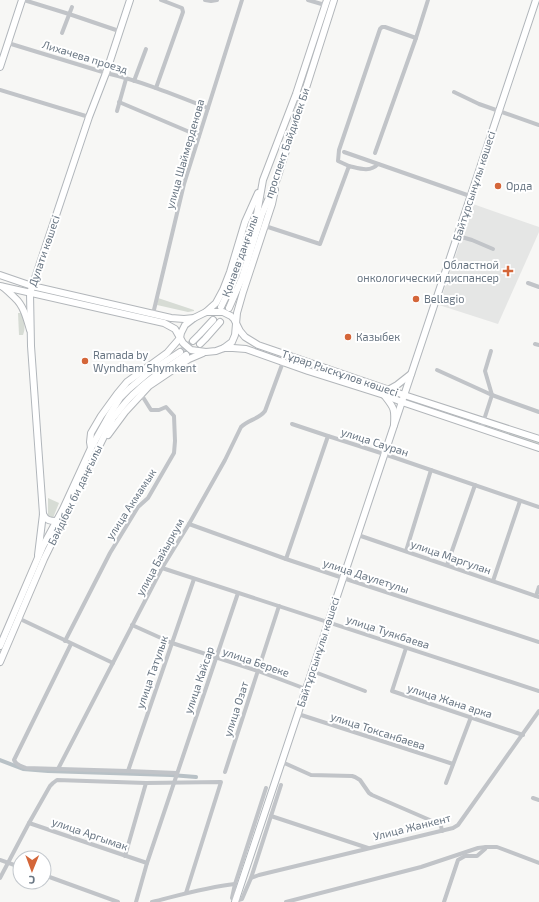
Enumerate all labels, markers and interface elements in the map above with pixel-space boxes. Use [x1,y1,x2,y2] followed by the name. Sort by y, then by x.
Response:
[41,37,130,76] street label: Лихачева проезд
[261,86,312,200] street label: проспект Байдибек Би
[163,97,207,211] street label: улица Шаймерденова
[450,129,497,243] street label: Байтұрсынұлы көшесі
[506,179,532,192] place label: Орда
[493,181,503,191] marker: Орда
[25,213,63,289] street label: Дулати көшесі
[219,213,260,299] street label: Қонаев даңғылы
[357,258,499,284] place label: Областной онкологический диспансер
[502,265,514,277] marker: Областной онкологический диспансер
[424,292,464,305] place label: Bellagio
[411,294,421,304] marker: Bellagio
[356,330,400,343] place label: Казыбек
[343,332,353,342] marker: Казыбек
[280,346,400,399] street label: Тұрар Рыскұлов көшесі
[93,348,196,374] place label: Ramada by Wyndham Shymkent
[80,356,90,366] marker: Ramada by Wyndham Shymkent
[339,424,411,460] street label: улица Сауран
[45,442,105,547] street label: Бәйдібек би даңғылы
[103,466,159,542] street label: улица Акмамык
[133,516,187,598] street label: улица Байыркум
[409,537,493,577] street label: улица Маргулан
[321,556,411,596] street label: улица Даулетулы
[294,595,341,709] street label: Байтұрсынұлы көшесі
[344,612,432,652] street label: улица Туякбаева
[133,633,171,710] street label: улица Татулык
[221,644,291,680] street label: улица Береке
[181,645,217,715] street label: улица Кайсар
[220,679,252,738] street label: улица Озат
[406,681,494,721] street label: улица Жана арка
[329,709,427,753] street label: улица Токсанбаева
[372,810,452,842] street label: Улица Жанкент
[50,814,130,854] street label: улица Аргымак
[12,850,52,890] north arrow
[28,874,35,887] text: С

